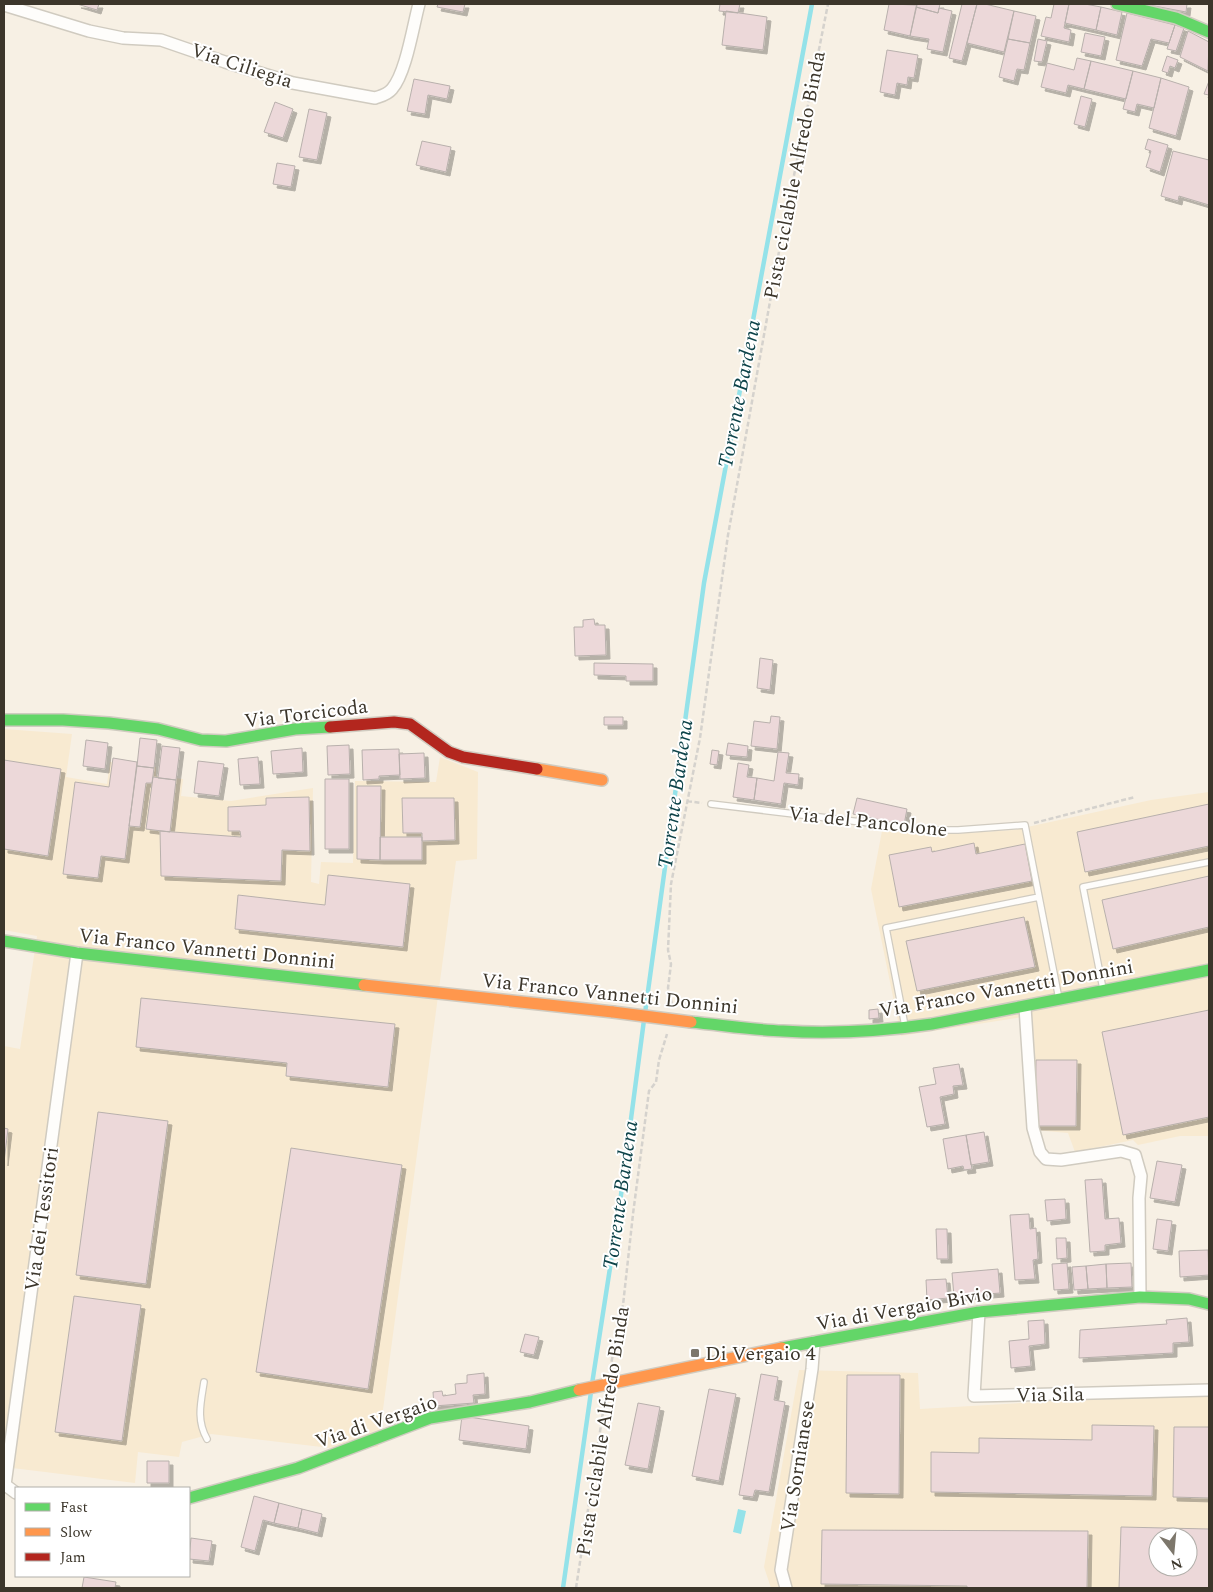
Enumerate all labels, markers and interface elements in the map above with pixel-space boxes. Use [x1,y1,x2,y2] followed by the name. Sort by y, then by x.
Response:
[187,35,297,97] street label: Via Ciliegia
[756,48,834,302] street label: Pista ciclabile Alfredo Binda
[710,317,770,471] water label: Torrente Bardena
[243,692,370,736] street label: Via Torcicoda
[650,717,702,871] water label: Torrente Bardena
[787,799,949,845] street label: Via del Pancolone
[77,921,337,977] street label: Via Franco Vannetti Donnini
[877,952,1136,1026] street label: Via Franco Vannetti Donnini
[480,966,740,1022] street label: Via Franco Vannetti Donnini
[595,1118,647,1272] water label: Torrente Bardena
[17,1145,67,1293] street label: Via dei Tessitori
[814,1279,995,1339] street label: Via di Vergaio Bivio
[568,1304,638,1558] street label: Pista ciclabile Alfredo Binda
[705,1339,816,1369] place label: Di Vergaio 4
[689,1347,701,1359] marker: Di Vergaio 4
[1016,1379,1085,1411] street label: Via Sila
[311,1387,441,1457] street label: Via di Vergaio
[773,1398,823,1534] street label: Via Sornianese
[15,1487,190,1577] legend
[60,1496,88,1519] text: Fast
[60,1521,92,1544] text: Slow
[1148,1527,1198,1577] north arrow
[60,1546,86,1569] text: Jam
[1168,1552,1185,1576] text: N

